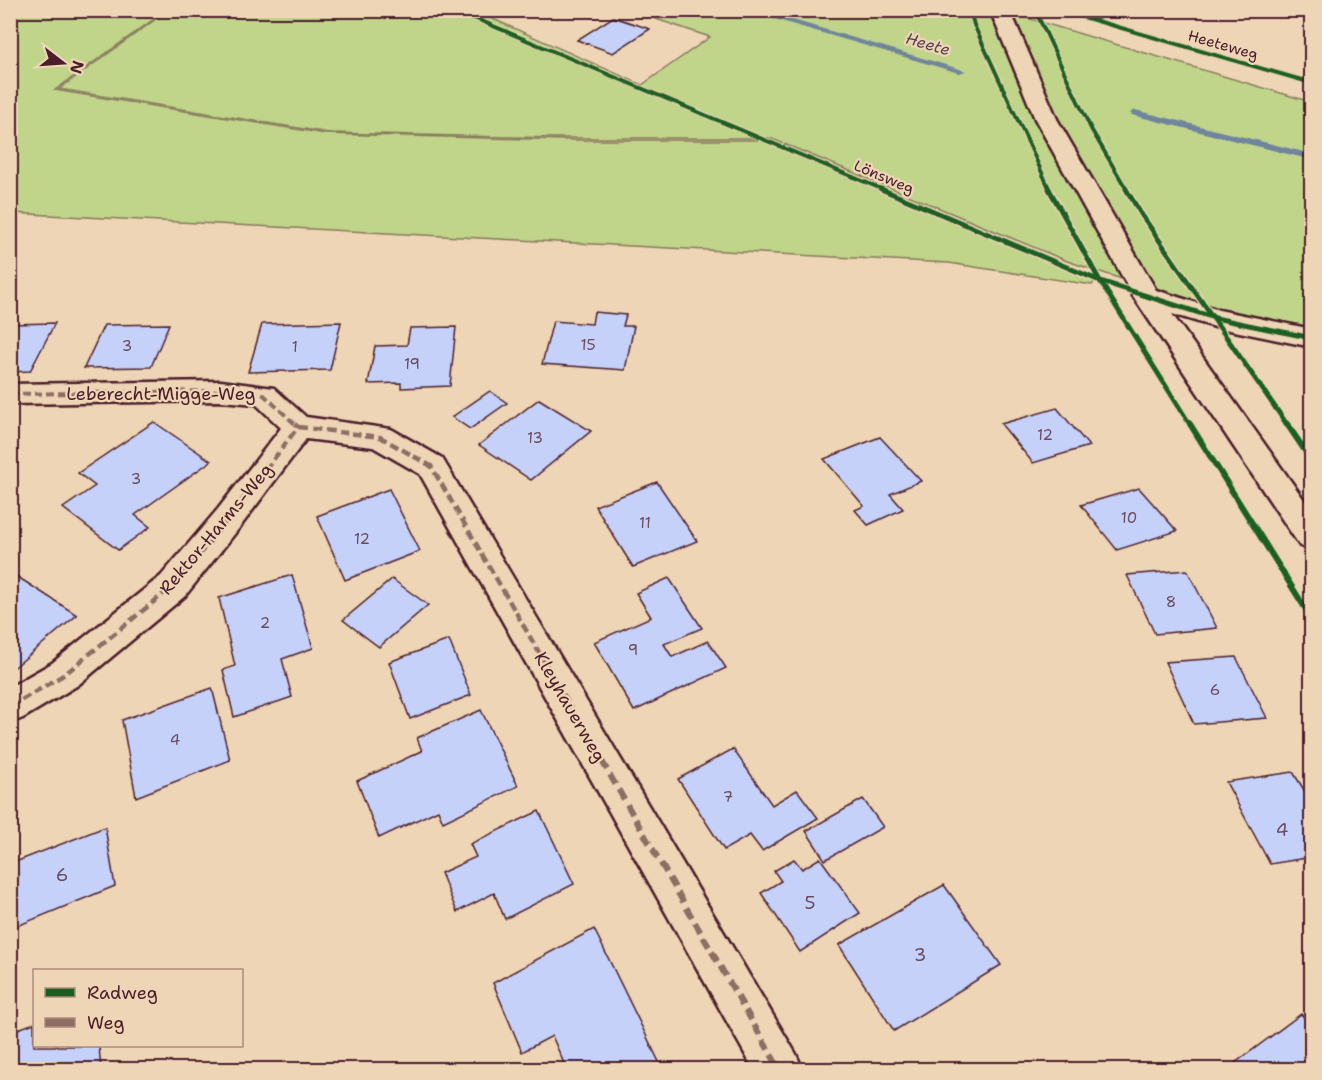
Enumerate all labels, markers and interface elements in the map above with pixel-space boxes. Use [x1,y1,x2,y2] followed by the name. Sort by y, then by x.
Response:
[1186,25,1260,65] street label: Heeteweg
[903,28,953,60] water label: Heete
[33,33,93,93] north arrow
[65,58,89,76] text: N
[851,155,917,199] street label: Lönsweg
[580,335,596,355] house number: 15
[122,336,132,356] house number: 3
[292,337,298,357] house number: 1
[404,354,420,374] house number: 19
[66,382,256,406] street label: Leberecht-Migge-Weg
[1037,425,1053,445] house number: 12
[527,428,543,448] house number: 13
[154,458,278,600] street label: Rektor-Harms-Weg
[131,469,141,489] house number: 3
[1121,508,1137,528] house number: 10
[639,513,651,533] house number: 11
[354,529,370,549] house number: 12
[1166,592,1176,612] house number: 8
[260,613,270,633] house number: 2
[628,640,638,660] house number: 9
[529,647,611,767] street label: Kleyhauerweg
[1210,680,1220,700] house number: 6
[170,730,180,750] house number: 4
[723,787,733,807] house number: 7
[1276,818,1288,842] house number: 4
[56,863,68,887] house number: 6
[804,891,816,915] house number: 5
[914,943,926,967] house number: 3
[33,969,243,1047] legend
[87,981,158,1005] text: Radweg
[87,1011,125,1035] text: Weg

